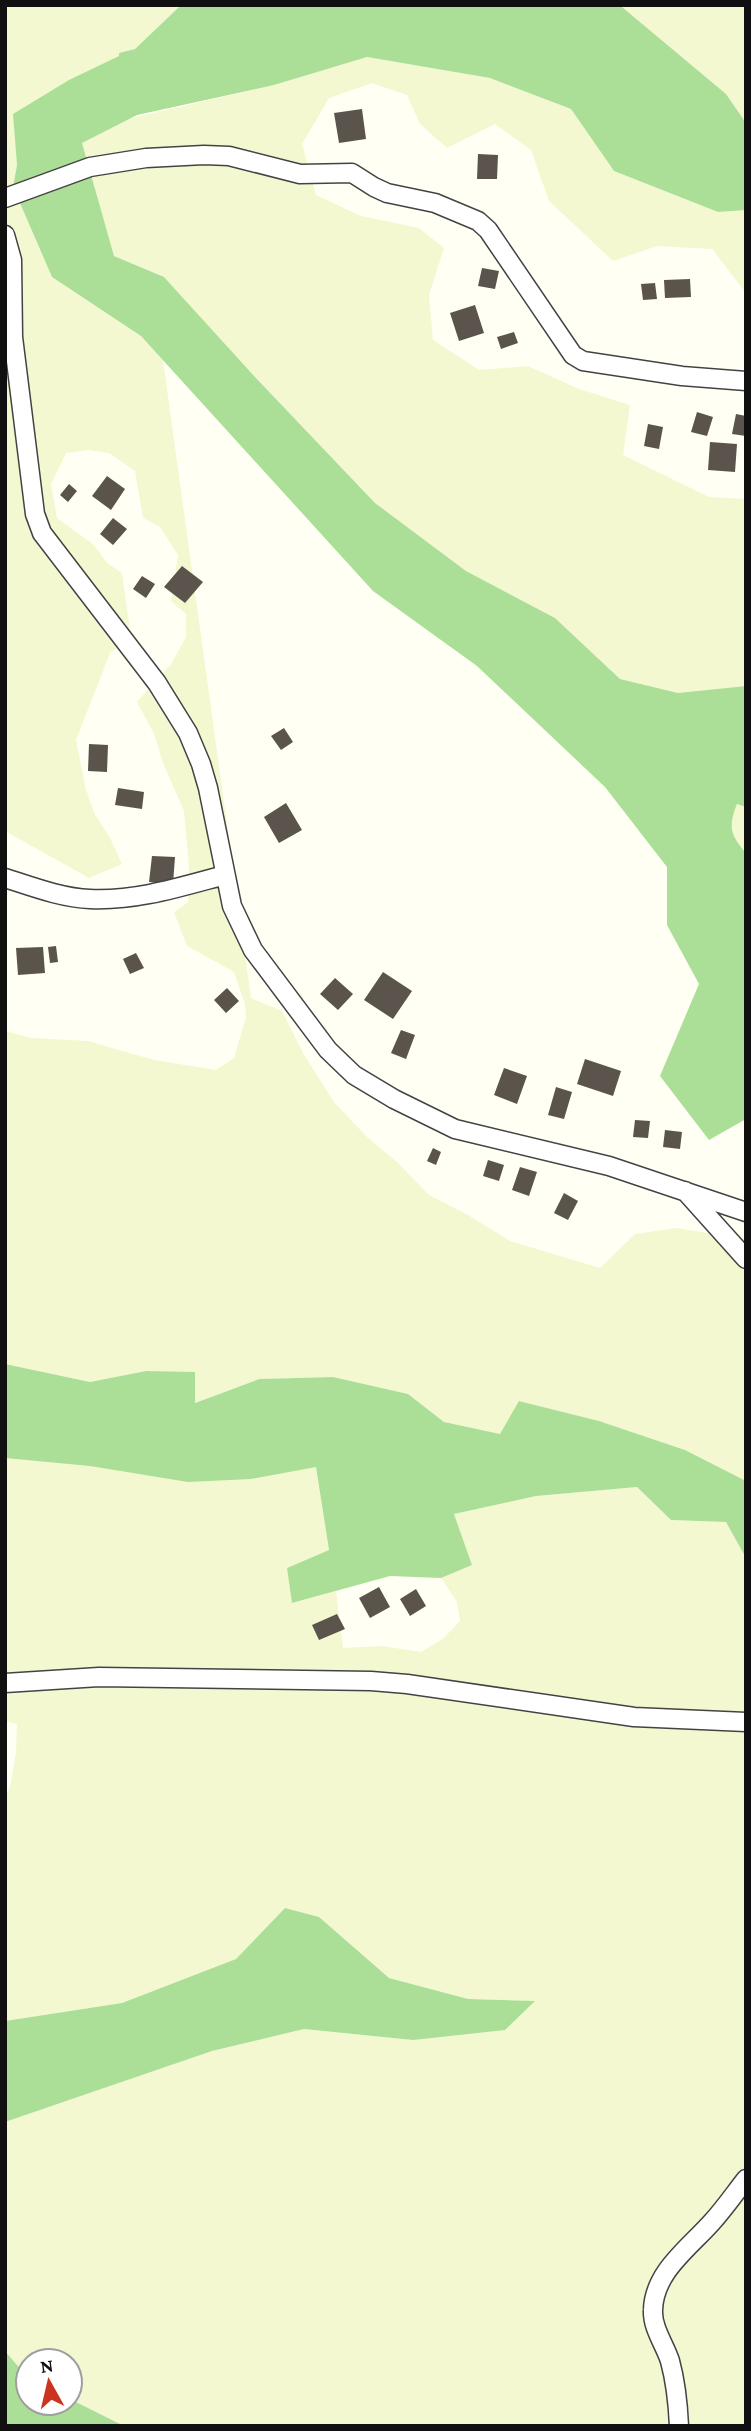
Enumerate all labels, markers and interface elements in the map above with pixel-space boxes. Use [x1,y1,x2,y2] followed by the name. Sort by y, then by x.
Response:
[14,2347,84,2417] north arrow
[39,2354,55,2377] text: N

